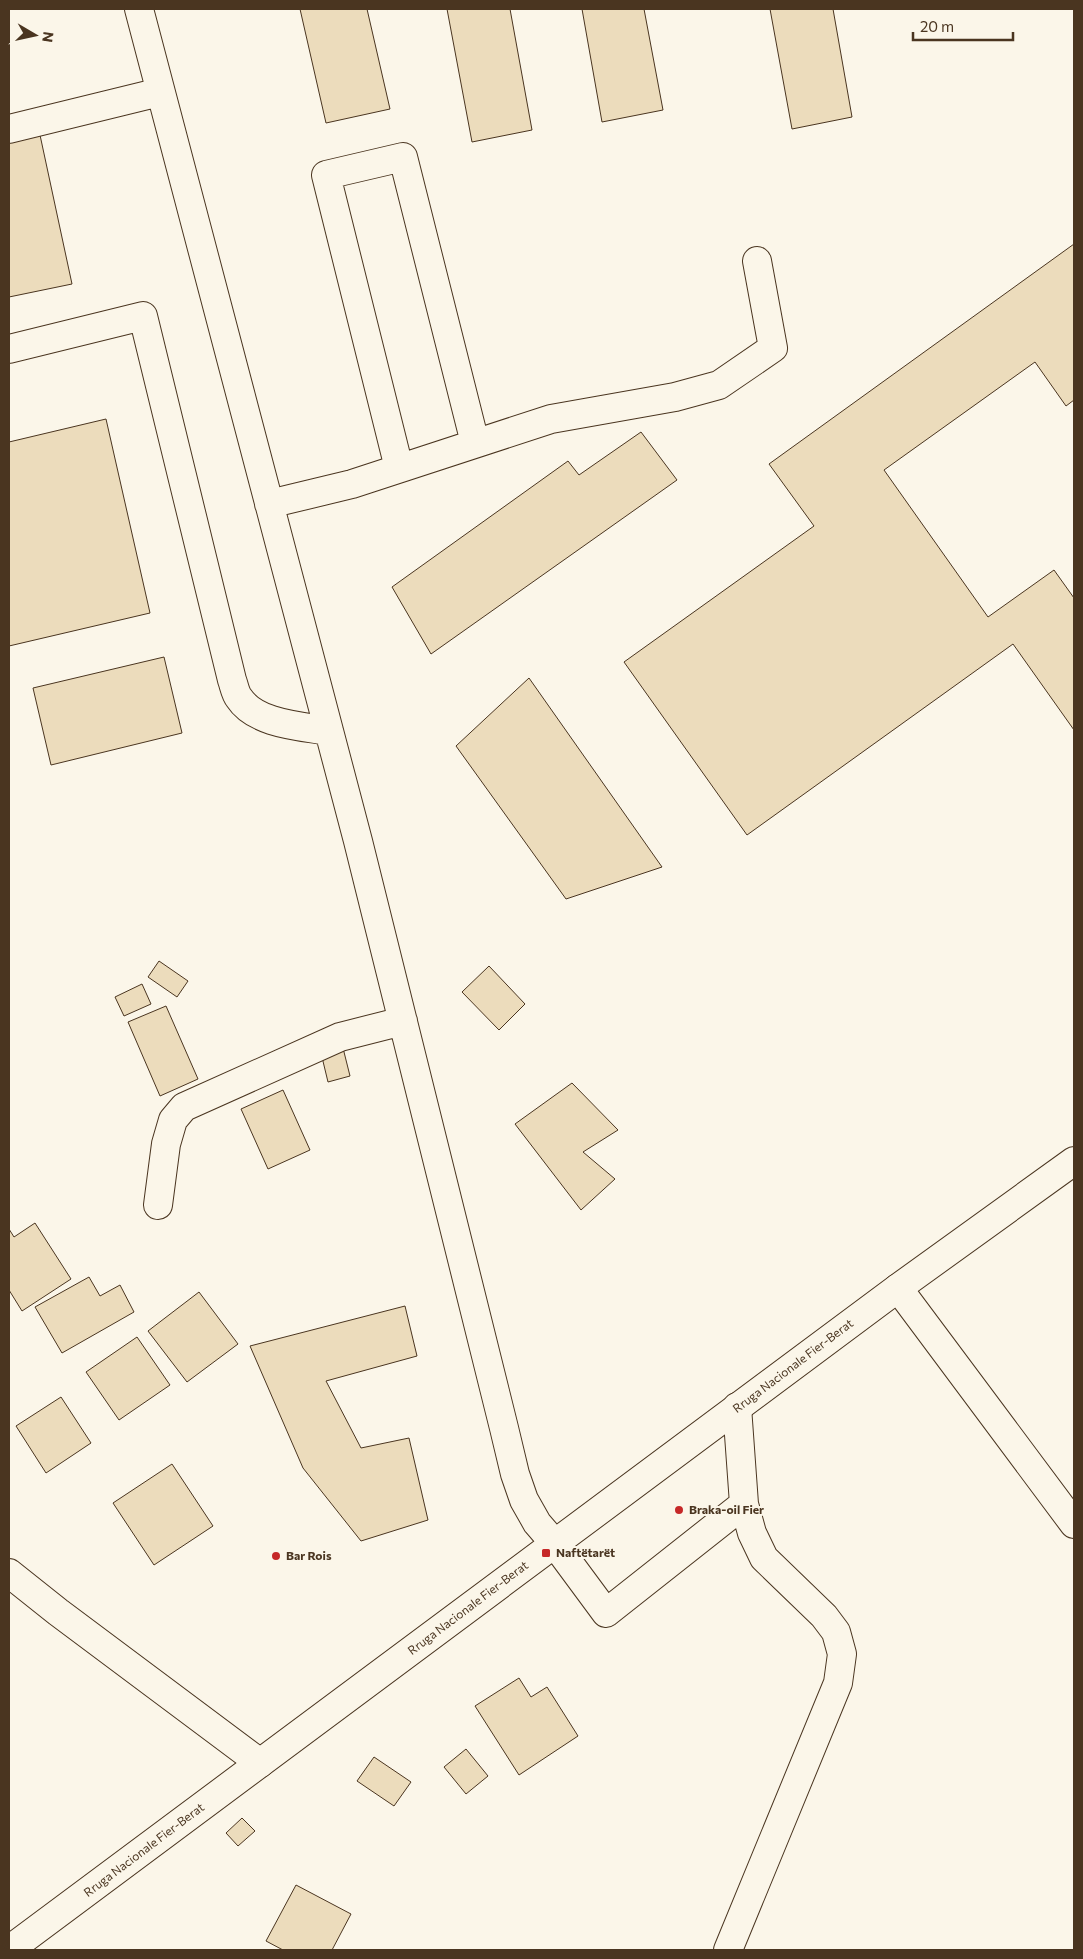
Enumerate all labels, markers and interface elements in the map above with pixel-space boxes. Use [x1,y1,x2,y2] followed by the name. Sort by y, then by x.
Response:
[10,10,60,60] north arrow
[913,10,1013,42] scale bar
[920,17,954,35] text: 20 m
[39,31,58,44] text: N
[729,1315,855,1415] street label: Rruga Nacionale Fier-Berat
[689,1502,764,1516] place label: Braka-oil Fier
[673,1504,685,1516] marker: Braka-oil Fier
[556,1545,615,1559] place label: Naftëtarët
[540,1547,552,1559] marker: Naftëtarët
[286,1548,332,1562] place label: Bar Rois
[270,1550,282,1562] marker: Bar Rois
[404,1557,530,1657] street label: Rruga Nacionale Fier-Berat
[80,1799,206,1899] street label: Rruga Nacionale Fier-Berat

